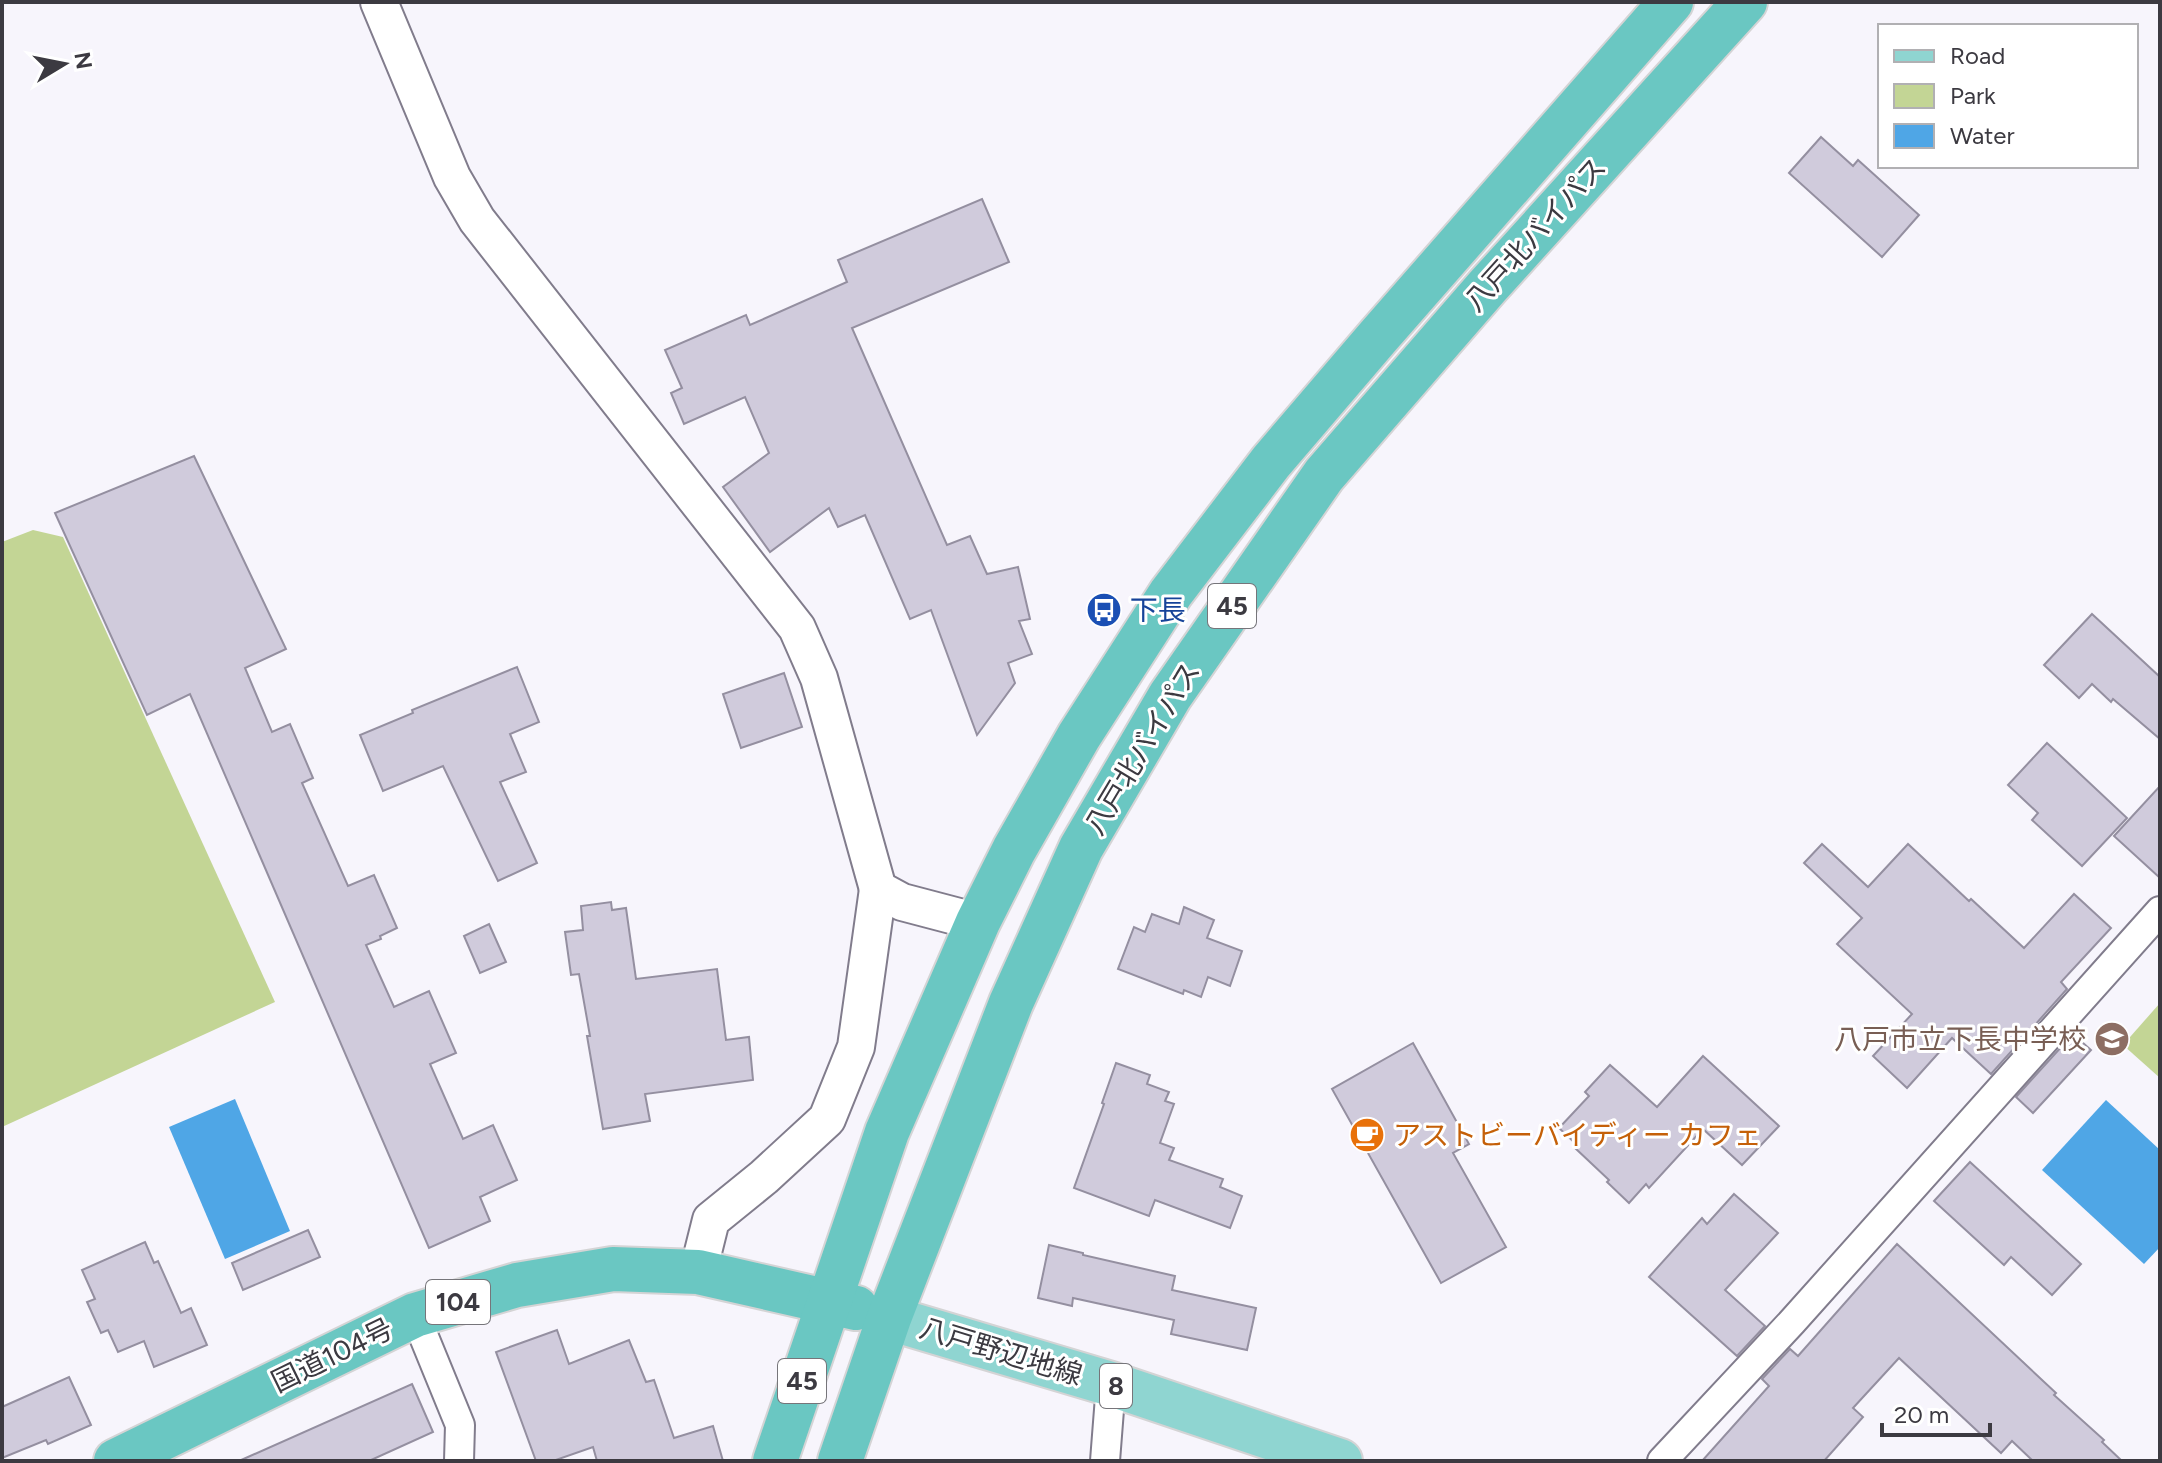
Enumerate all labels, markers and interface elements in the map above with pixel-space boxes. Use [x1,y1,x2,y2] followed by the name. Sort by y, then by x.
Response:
[24,24,104,104] north arrow
[1878,24,2138,168] legend
[1950,41,2005,70] text: Road
[68,50,98,71] text: N
[1950,81,1996,110] text: Park
[1950,121,2015,150] text: Water
[1457,150,1613,318] street label: 八戸北バイパス
[1208,584,1256,628] road number: 45
[1085,591,1123,629] bus stop icon: 下長
[1130,593,1186,627] place label: 下長
[1077,655,1207,841] street label: 八戸北バイパス
[2093,1020,2131,1058] school or university icon: 八戸市立下長中学校
[1834,1022,2086,1056] place label: 八戸市立下長中学校
[1348,1116,1386,1154] cafe icon: アストビーバイディー カフェ
[1393,1118,1762,1152] place label: アストビーバイディー カフェ
[426,1280,490,1324] road number: 104
[916,1310,1086,1392] street label: 八戸野辺地線
[266,1311,398,1399] street label: 国道104号
[778,1359,826,1403] road number: 45
[1100,1364,1132,1408] road number: 8
[1882,1387,1990,1437] scale bar
[1894,1400,1949,1429] text: 20 m

